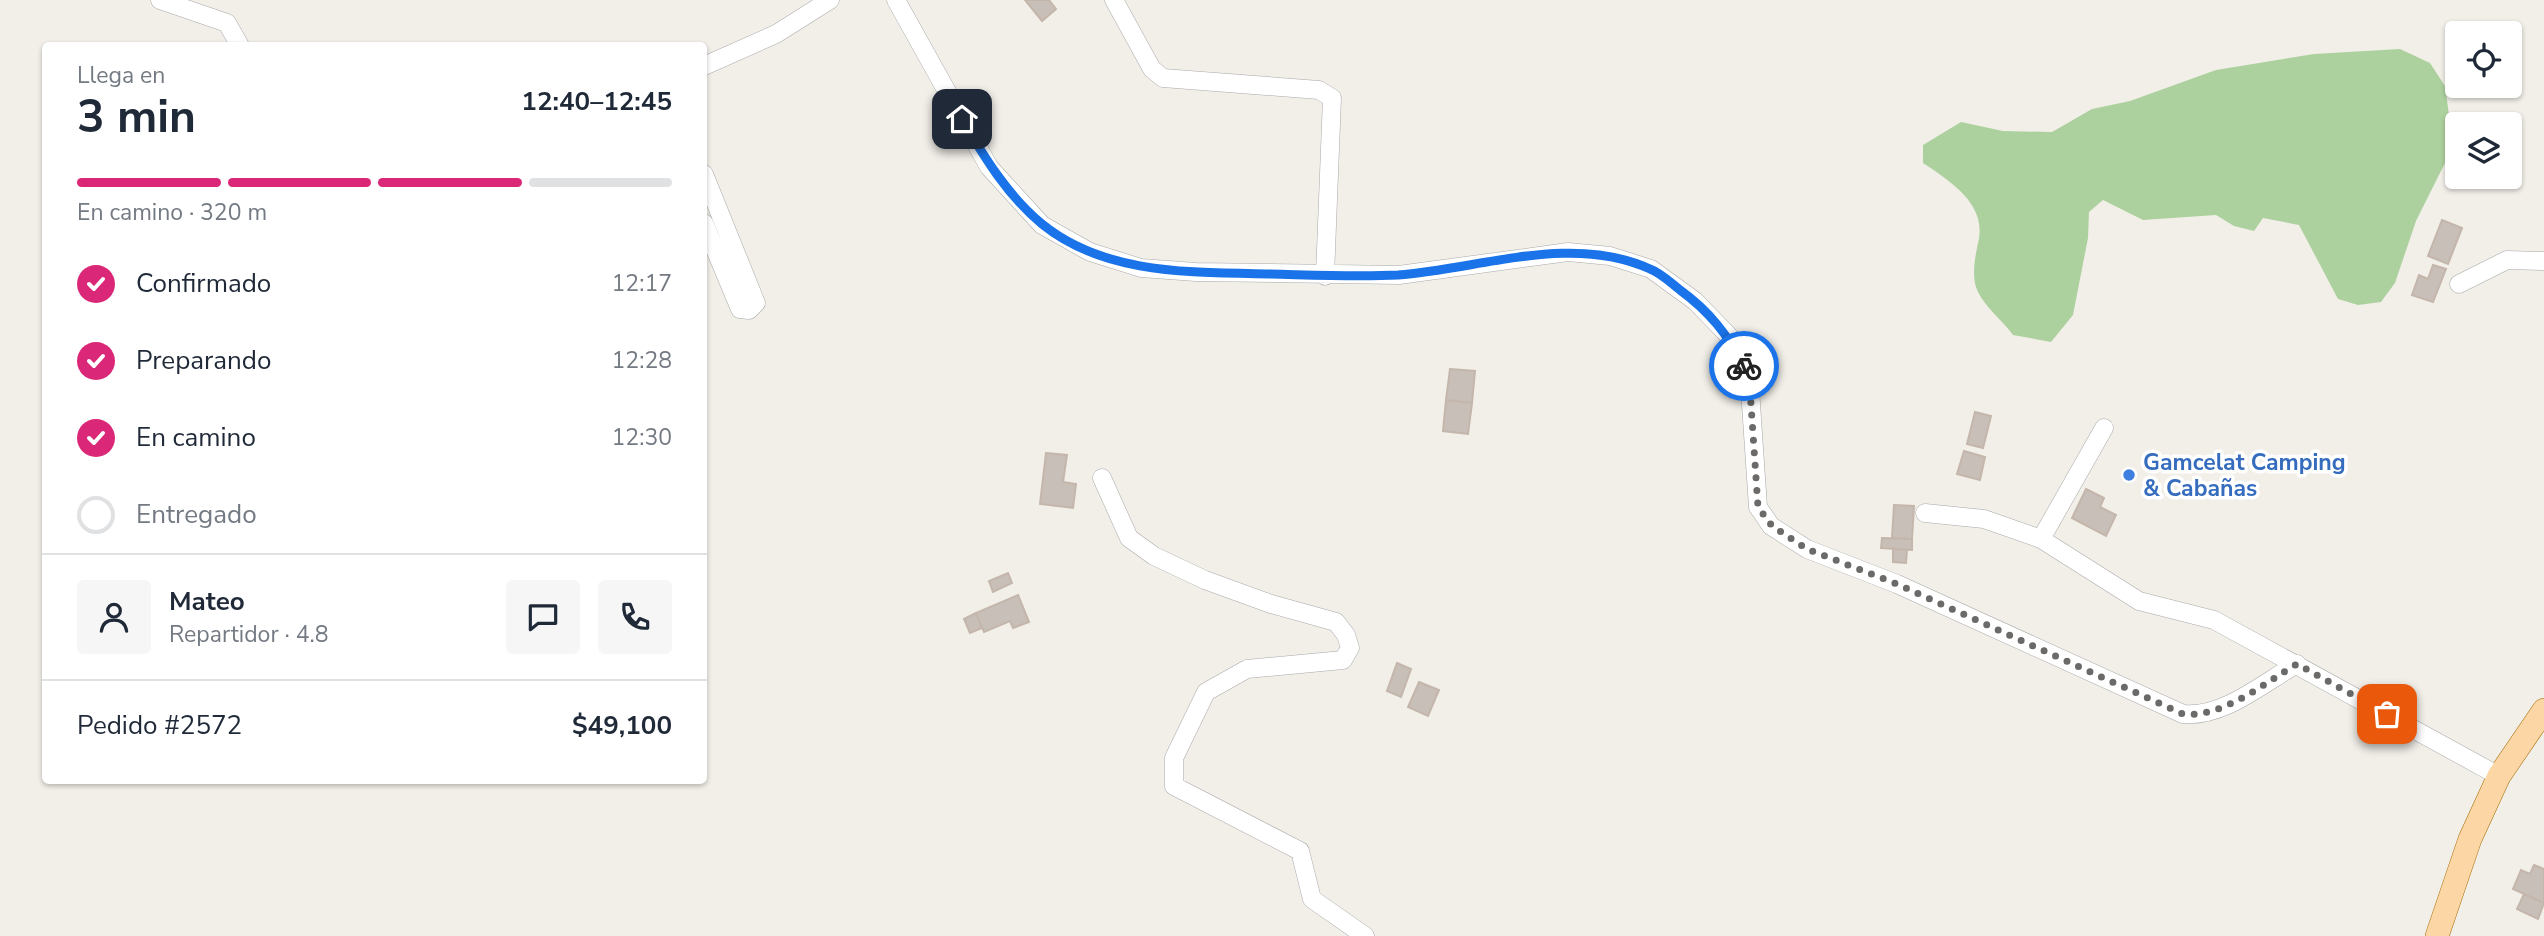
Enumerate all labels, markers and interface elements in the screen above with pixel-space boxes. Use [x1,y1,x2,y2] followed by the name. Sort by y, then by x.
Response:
[2445,21,2522,189] map controls
[2445,21,2522,98] button: locate
[77,60,165,91] text: Llega en
[521,84,672,119] text: 12:40–12:45
[77,85,196,148] text: 3 min
[932,89,992,149] pin
[943,100,981,138] icon: home
[2445,112,2522,189] button: layers
[77,197,267,228] text: En camino · 320 m
[77,265,115,303] icon: check
[136,266,271,301] text: Confirmado
[612,268,672,299] text: 12:17
[1709,331,1779,401] courier
[77,342,115,380] icon: check
[136,343,271,378] text: Preparando
[612,345,672,376] text: 12:28
[1725,347,1763,385] icon: bike
[77,419,115,457] icon: check
[136,420,256,455] text: En camino
[612,422,672,453] text: 12:30
[2143,447,2346,504] place label: Gamcelat Camping & Cabañas
[2121,467,2137,483] marker: Gamcelat Camping & Cabañas
[136,497,257,532] text: Entregado
[77,580,151,654] button: person
[506,580,580,654] button: chat
[598,580,672,654] button: phone
[169,584,245,619] text: Mateo
[169,619,329,650] text: Repartidor · 4.8
[2357,684,2417,744] pin
[2368,695,2406,733] icon: bag
[77,708,242,743] text: Pedido #2572
[572,708,672,743] text: $49,100

